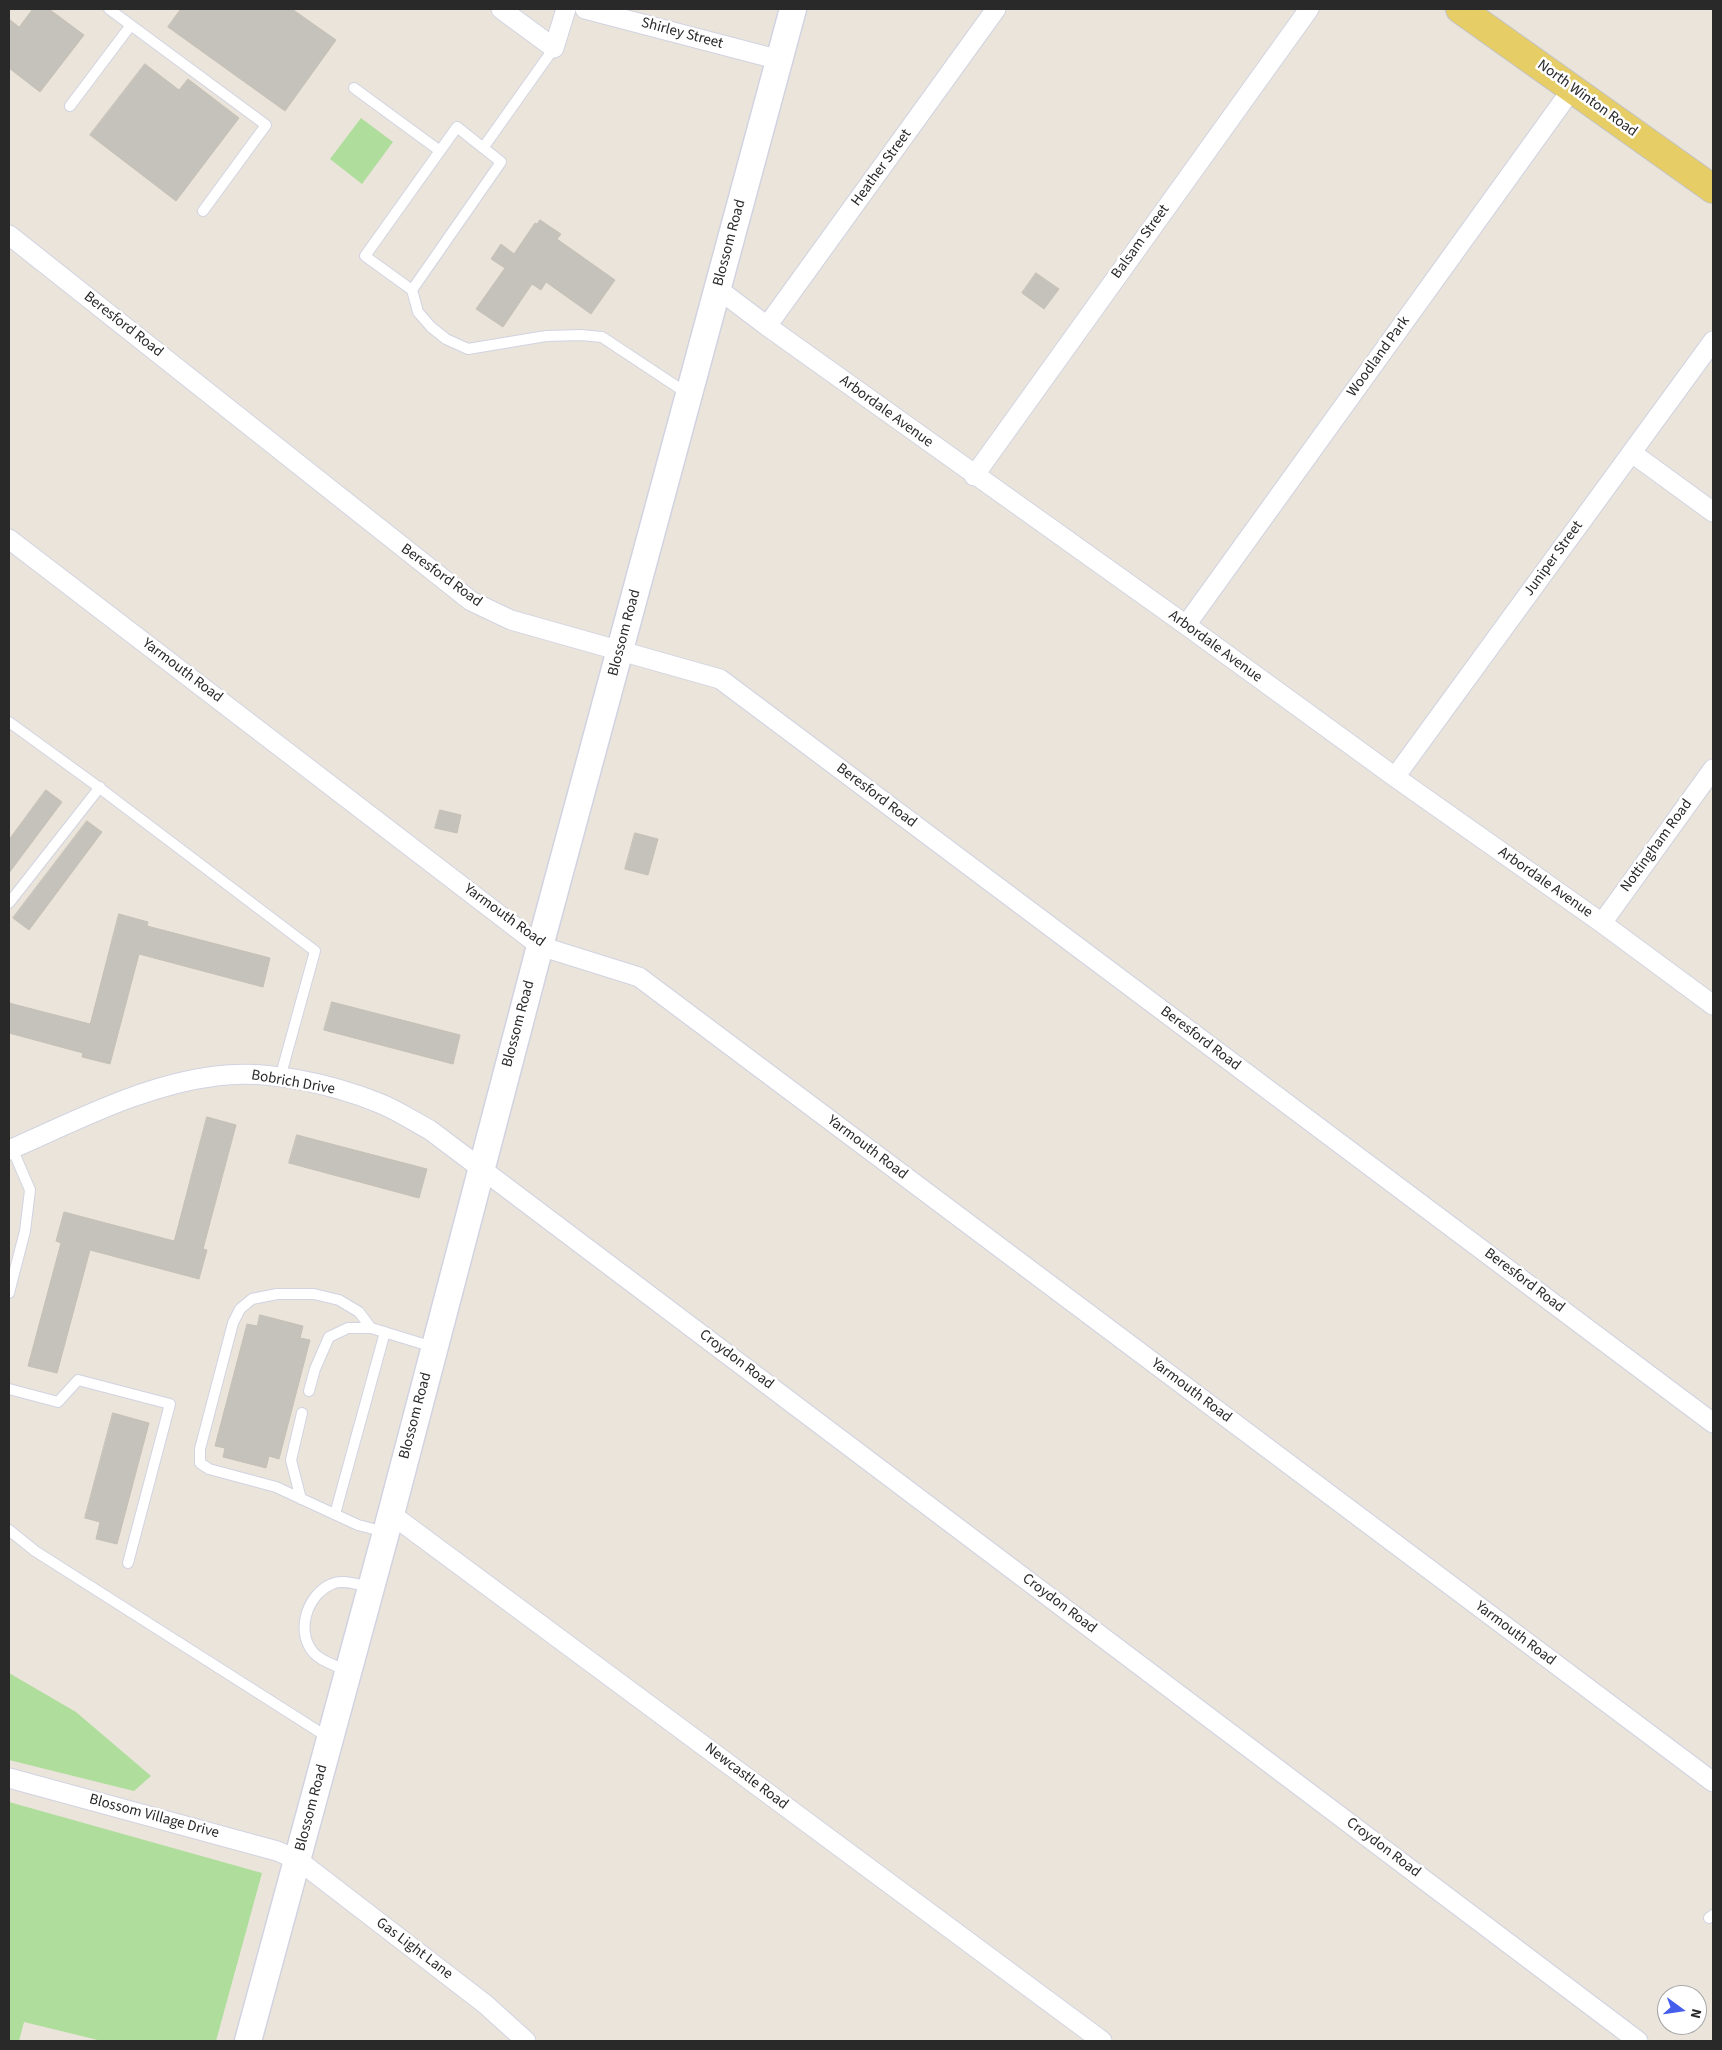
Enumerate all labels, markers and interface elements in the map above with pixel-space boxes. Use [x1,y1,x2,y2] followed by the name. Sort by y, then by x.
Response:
[639,14,725,54] street label: Shirley Street
[1533,57,1641,141] street label: North Winton Road
[848,126,916,210] street label: Heather Street
[710,198,750,288] street label: Blossom Road
[1108,201,1174,283] street label: Balsam Street
[80,288,166,362] street label: Beresford Road
[1344,313,1414,401] street label: Woodland Park
[836,372,936,452] street label: Arbordale Avenue
[1521,518,1587,600] street label: Juniper Street
[397,541,485,611] street label: Beresford Road
[605,588,645,678] street label: Blossom Road
[1165,607,1265,687] street label: Arbordale Avenue
[138,635,226,707] street label: Yarmouth Road
[832,760,920,832] street label: Beresford Road
[1617,796,1697,896] street label: Nottingham Road
[1494,844,1596,922] street label: Arbordale Avenue
[460,880,548,952] street label: Yarmouth Road
[499,979,539,1069] street label: Blossom Road
[1156,1003,1244,1075] street label: Beresford Road
[250,1067,336,1099] street label: Bobrich Drive
[823,1112,911,1184] street label: Yarmouth Road
[1480,1245,1568,1317] street label: Beresford Road
[695,1326,777,1394] street label: Croydon Road
[1147,1355,1235,1427] street label: Yarmouth Road
[396,1371,436,1461] street label: Blossom Road
[1018,1570,1100,1638] street label: Croydon Road
[1471,1598,1559,1670] street label: Yarmouth Road
[701,1740,791,1814] street label: Newcastle Road
[292,1763,332,1853] street label: Blossom Road
[87,1791,221,1843] street label: Blossom Village Drive
[1342,1814,1424,1882] street label: Croydon Road
[372,1914,456,1984] street label: Gas Light Lane
[1657,1985,1707,2035] north arrow
[1685,2006,1706,2020] text: N

